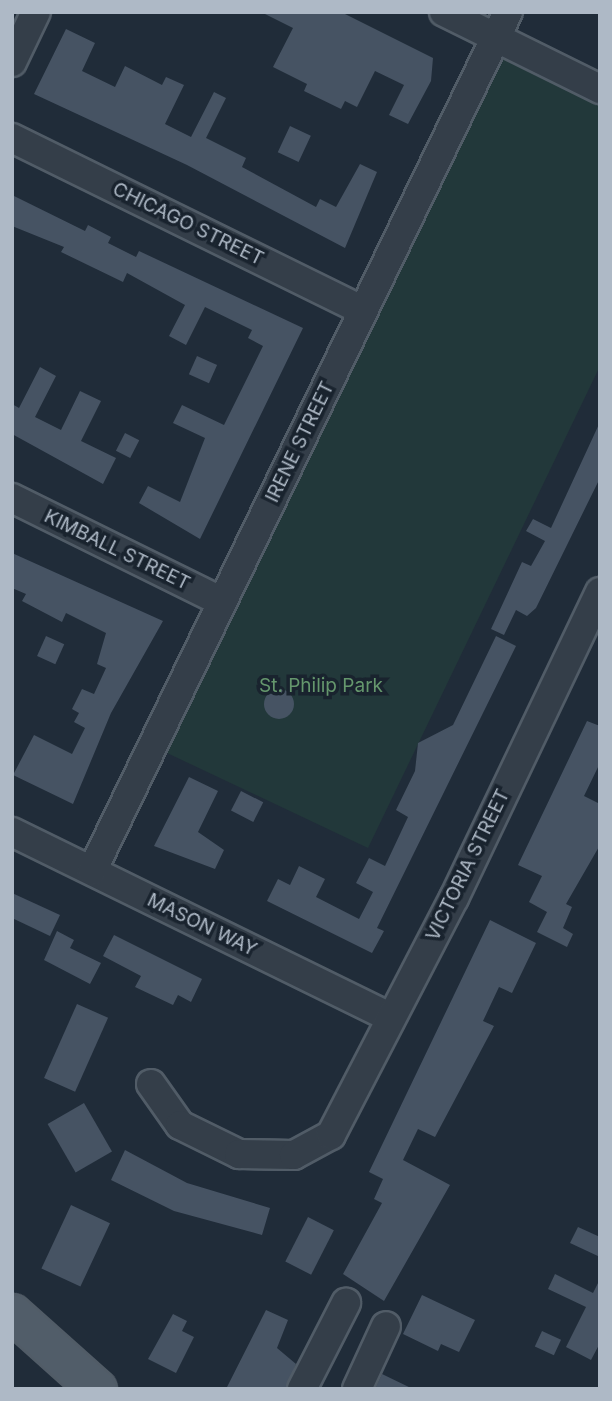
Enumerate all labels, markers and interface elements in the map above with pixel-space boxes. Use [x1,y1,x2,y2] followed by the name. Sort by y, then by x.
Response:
[109,178,267,270] street label: CHICAGO STREET
[261,378,339,506] street label: IRENE STREET
[40,505,194,595] street label: KIMBALL STREET
[259,675,383,697] park label: St. Philip Park
[421,785,515,945] street label: VICTORIA STREET
[144,889,260,961] street label: MASON WAY

